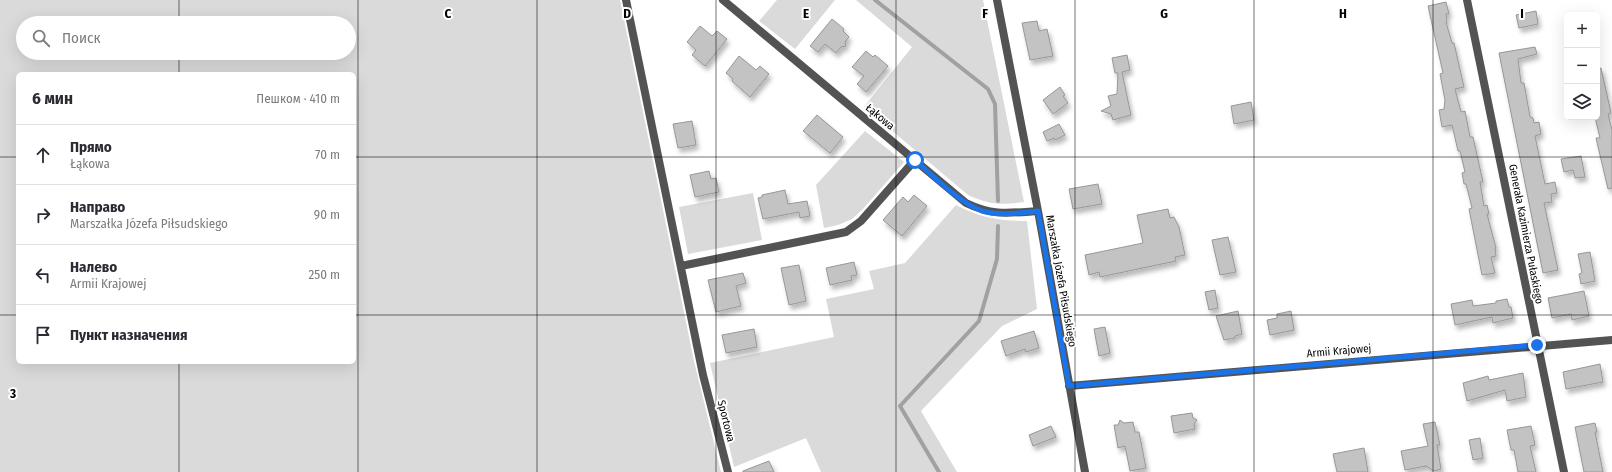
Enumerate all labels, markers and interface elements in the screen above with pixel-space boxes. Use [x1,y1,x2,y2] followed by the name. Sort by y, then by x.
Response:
[445,6,452,21] text: C
[623,6,631,21] text: D
[803,6,809,21] text: E
[982,6,988,21] text: F
[1160,6,1168,21] text: G
[1339,6,1347,21] text: H
[1520,6,1524,21] text: I
[1564,12,1600,120] map controls
[1564,12,1600,48] button: +
[16,16,356,60] search box
[30,27,52,49] icon: search
[62,29,100,47] text: Поиск
[1564,48,1600,84] button: −
[1564,84,1600,120] button: layers
[32,88,73,109] text: 6 мин
[256,91,340,106] text: Пешком · 410 m
[863,101,897,133] street label: Łąkowa
[70,138,112,156] text: Прямо
[32,144,54,166] icon: ahead
[315,147,340,162] text: 70 m
[906,151,924,169] route start
[70,156,110,171] text: Łąkowa
[1506,163,1546,305] street label: Generała Kazimierza Pułaskiego
[70,198,125,216] text: Направо
[32,204,54,226] icon: right
[314,207,340,222] text: 90 m
[1043,214,1079,348] street label: Marszałka Józefa Piłsudskiego
[70,216,228,231] text: Marszałka Józefa Piłsudskiego
[70,258,117,276] text: Налево
[32,264,54,286] icon: left
[308,267,340,282] text: 250 m
[70,276,147,291] text: Armii Krajowej
[32,324,54,346] icon: arrive
[70,326,188,344] text: Пункт назначения
[1528,336,1546,354] route end
[1306,342,1372,360] street label: Armii Krajowej
[9,386,16,401] text: 3
[715,399,737,443] street label: Sportowa

